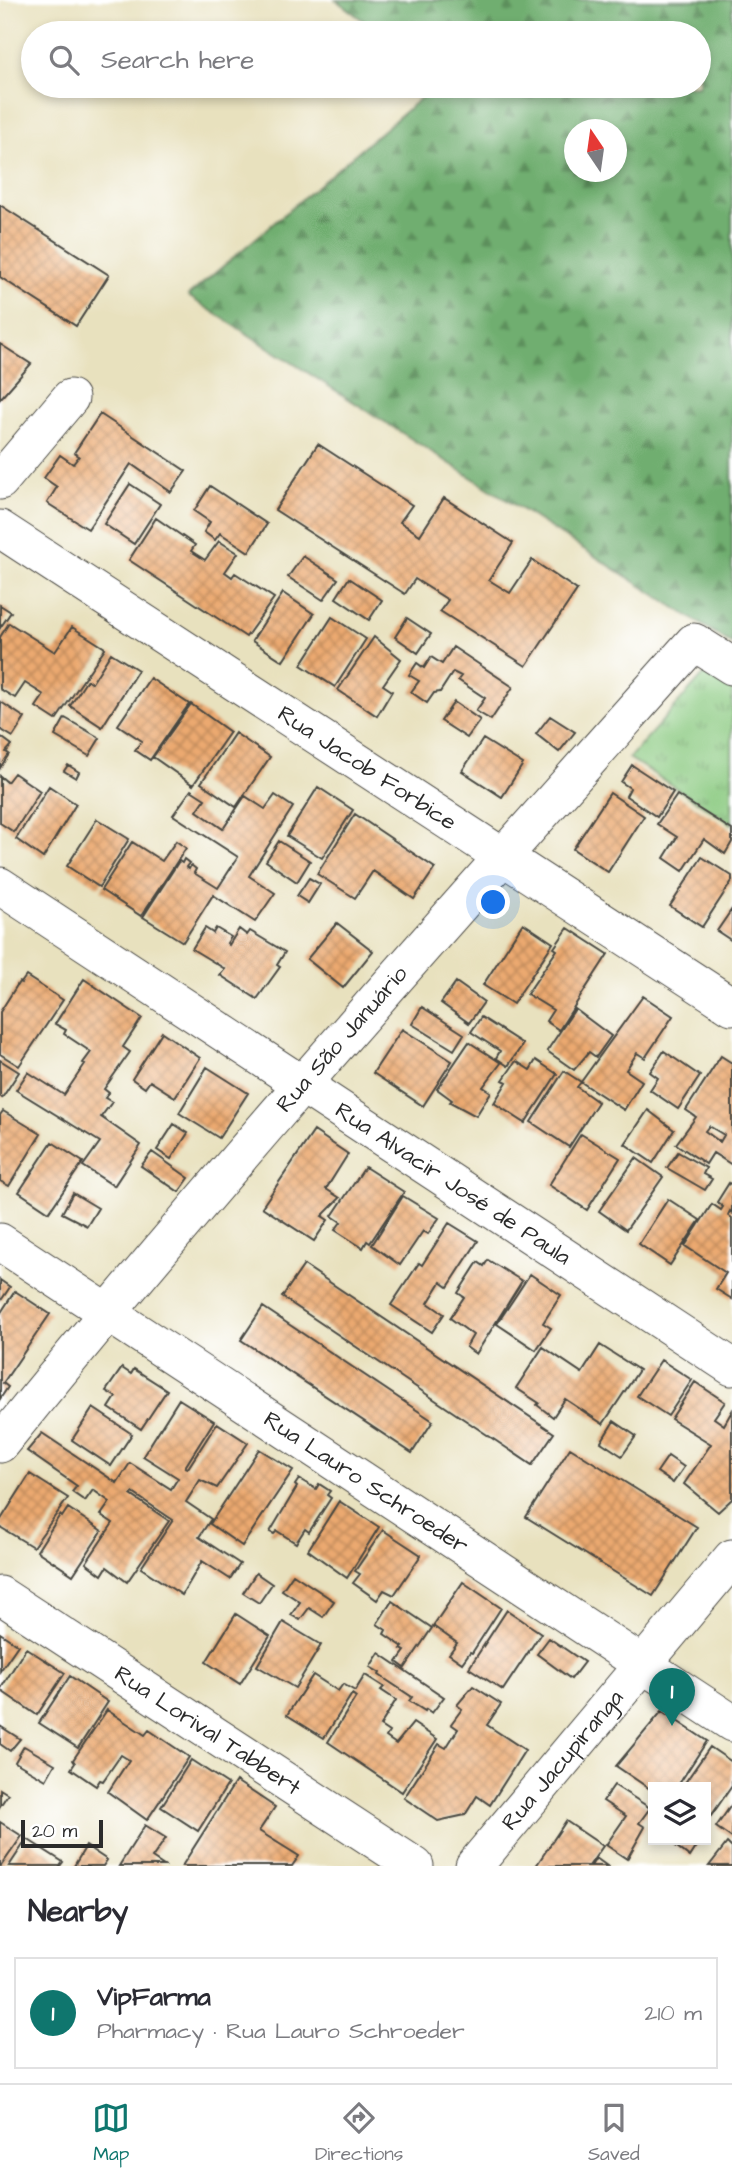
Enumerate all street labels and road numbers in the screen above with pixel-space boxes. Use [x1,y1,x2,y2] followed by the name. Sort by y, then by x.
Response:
[271,698,463,838] street label: Rua Jacob Forbice
[269,959,415,1120] street label: Rua São Januário
[329,1094,577,1273] street label: Rua Alvacir José de Paula
[257,1404,475,1562] street label: Rua Lauro Schroeder
[108,1658,308,1804] street label: Rua Lorival Tabbert
[494,1683,631,1838] street label: Rua Jacupiranga

